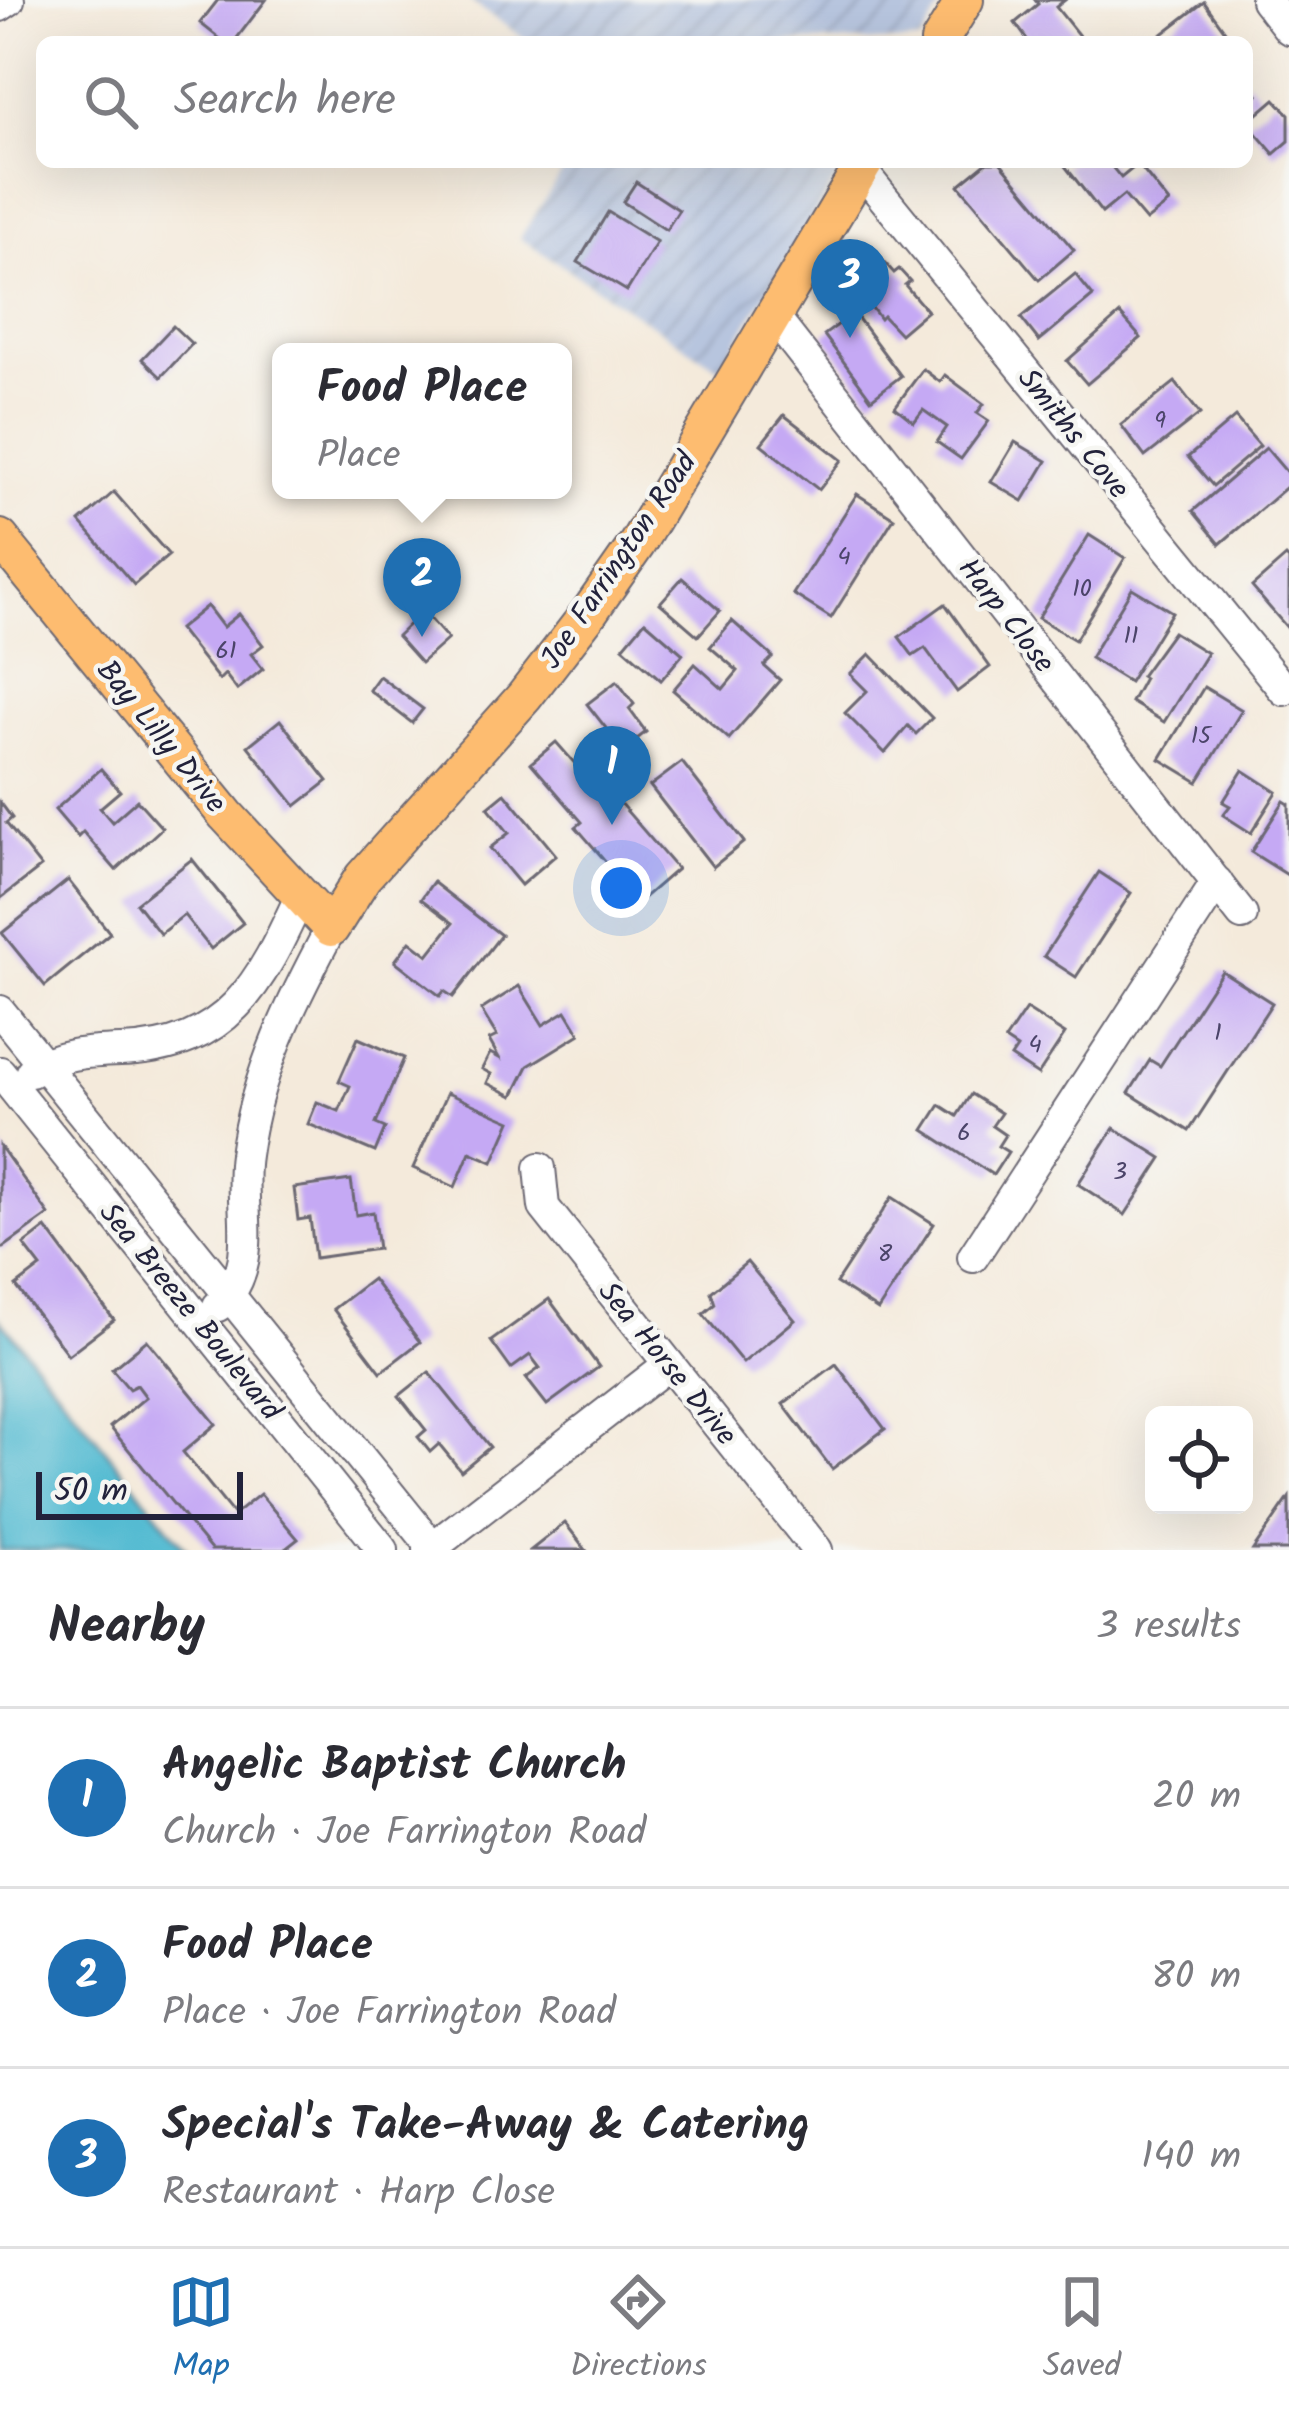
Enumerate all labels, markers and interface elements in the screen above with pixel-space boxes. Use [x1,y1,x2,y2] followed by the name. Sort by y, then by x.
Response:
[36,36,1253,168] search box
[174,66,396,138] text: Search here
[78,69,144,135] icon: search
[811,239,889,338] pin: 3
[272,343,572,499] popup
[317,354,527,426] text: Food Place
[1004,358,1141,510] street label: Smiths Cove
[1154,402,1166,441] house number: 9
[317,426,401,488] text: Place
[529,442,711,680] street label: Joe Farrington Road
[383,538,461,637] pin: 2
[837,538,851,577] house number: 4
[945,548,1066,684] street label: Harp Close
[1072,570,1092,609] house number: 10
[1123,617,1139,656] house number: 11
[216,632,236,671] house number: 61
[83,650,238,825] street label: Bay Lilly Drive
[1191,717,1213,756] house number: 15
[573,726,651,825] pin: 1
[591,858,651,918] your location
[1214,1014,1222,1053] house number: 1
[1028,1026,1042,1065] house number: 4
[957,1114,971,1153] house number: 6
[1113,1153,1127,1192] house number: 3
[86,1192,294,1433] street label: Sea Breeze Boulevard
[878,1235,893,1274] house number: 8
[585,1271,748,1457] street label: Sea Horse Drive
[1145,1406,1253,1514] map controls
[1145,1406,1253,1514] button: locate
[36,1466,243,1519] scale bar
[54,1466,128,1519] text: 50 m
[48,1588,205,1669] text: Nearby
[1096,1597,1241,1659] text: 3 results
[162,1731,626,1803] text: Angelic Baptist Church
[81,1767,93,1829] text: 1
[1152,1767,1241,1829] text: 20 m
[162,1803,646,1865] text: Church · Joe Farrington Road
[162,1911,373,1983] text: Food Place
[76,1947,98,2009] text: 2
[1151,1947,1241,2009] text: 80 m
[162,1983,616,2045] text: Place · Joe Farrington Road
[162,2091,810,2163] text: Special's Take-Away & Catering
[76,2127,98,2189] text: 3
[1141,2127,1241,2189] text: 140 m
[162,2163,555,2225] text: Restaurant · Harp Close
[168,2269,234,2394] tab: Map
[570,2269,707,2394] tab: Directions
[1043,2269,1121,2394] tab: Saved

